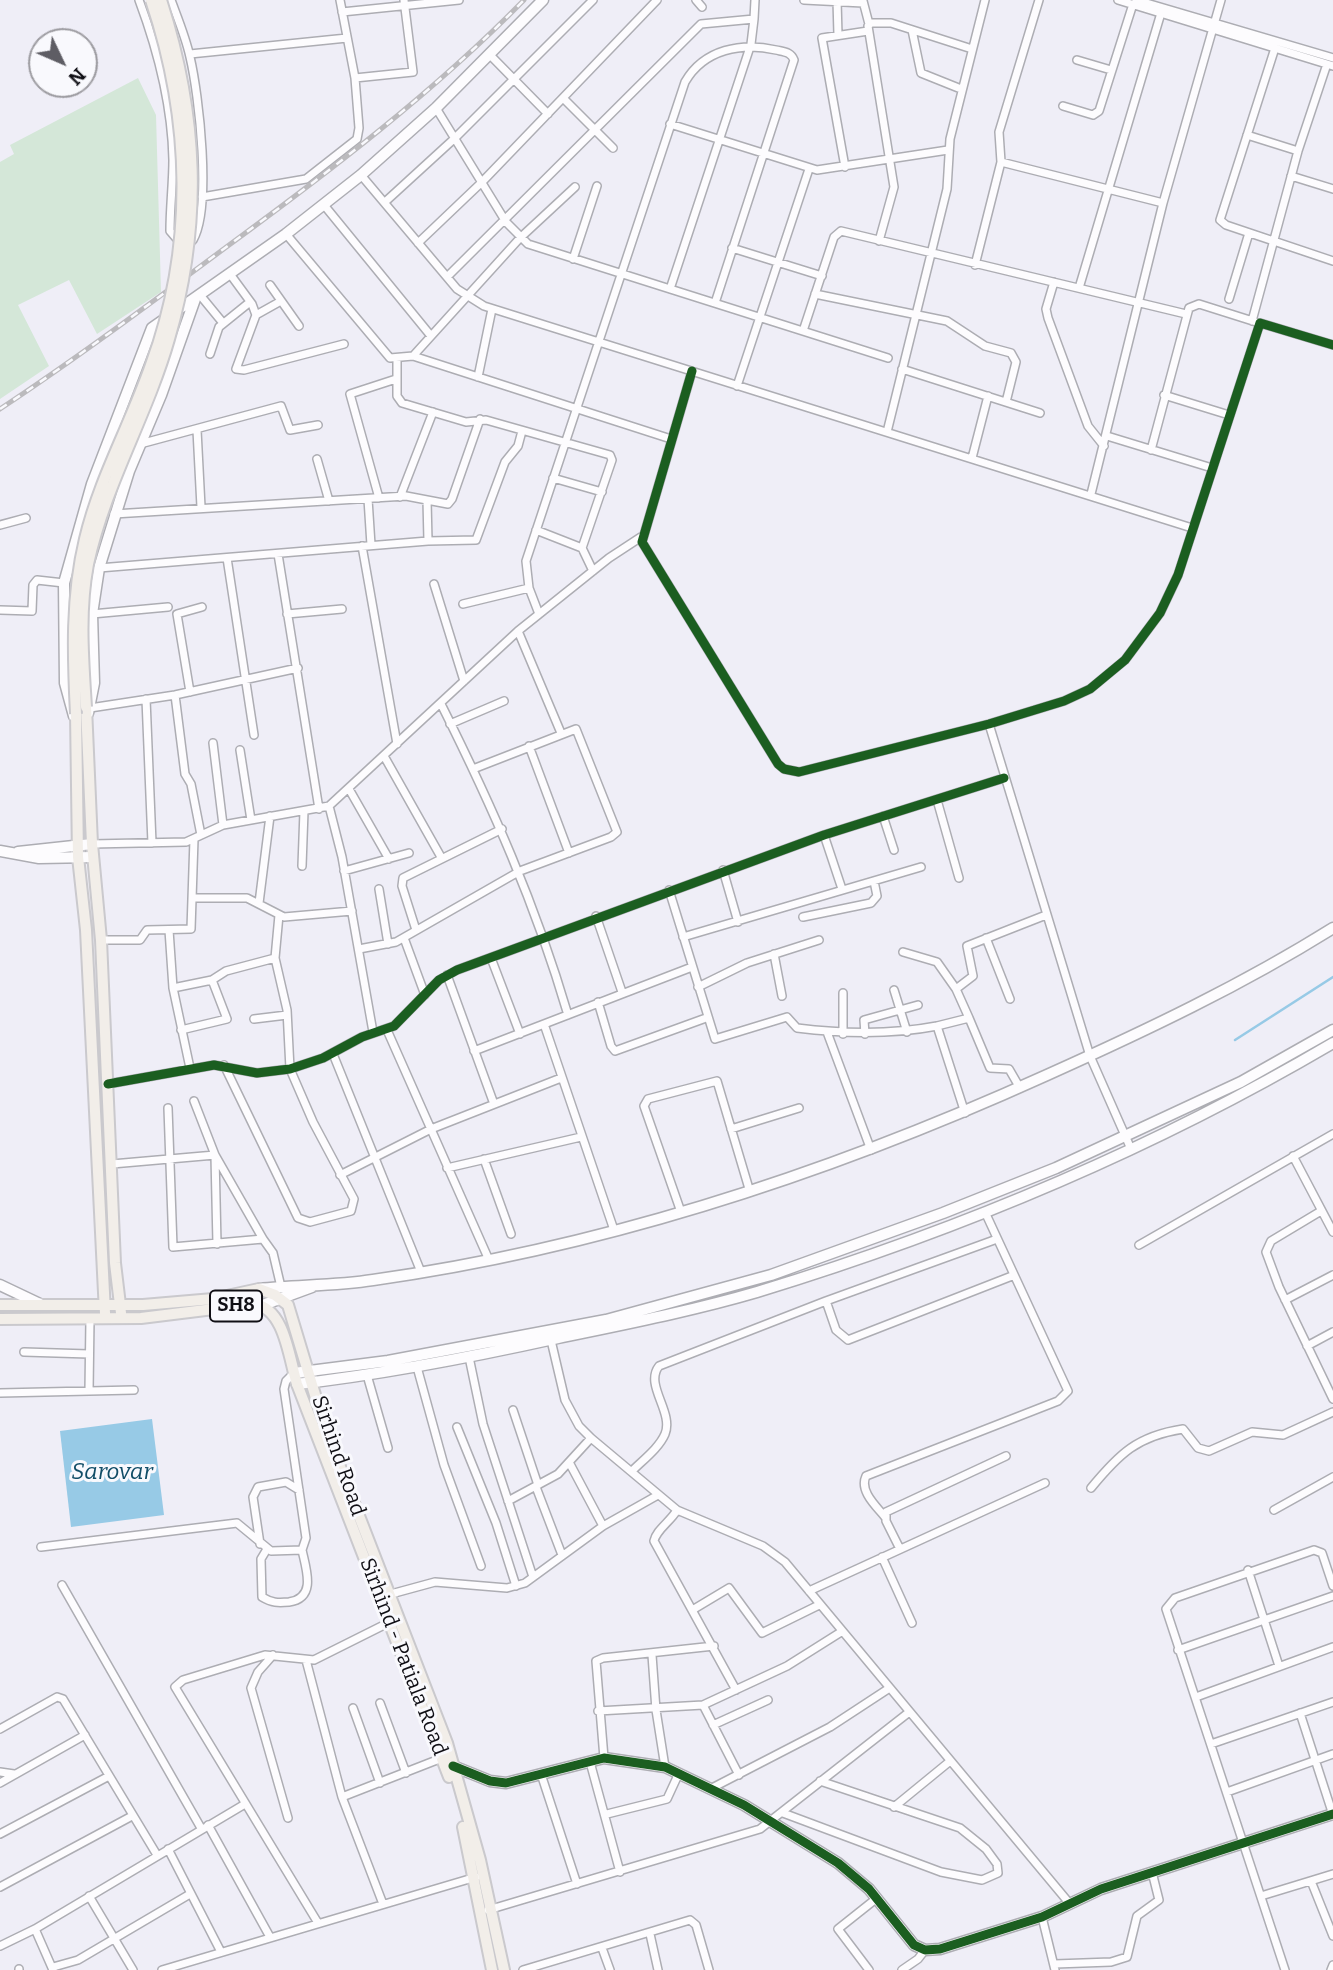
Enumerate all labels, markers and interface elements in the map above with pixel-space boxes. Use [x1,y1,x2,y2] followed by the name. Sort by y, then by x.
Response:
[28,28,98,98] north arrow
[64,63,90,90] text: N
[210,1290,262,1322] road number: SH8
[306,1392,370,1520] street label: Sirhind Road
[71,1459,153,1487] water label: Sarovar
[354,1555,452,1759] street label: Sirhind - Patiala Road

